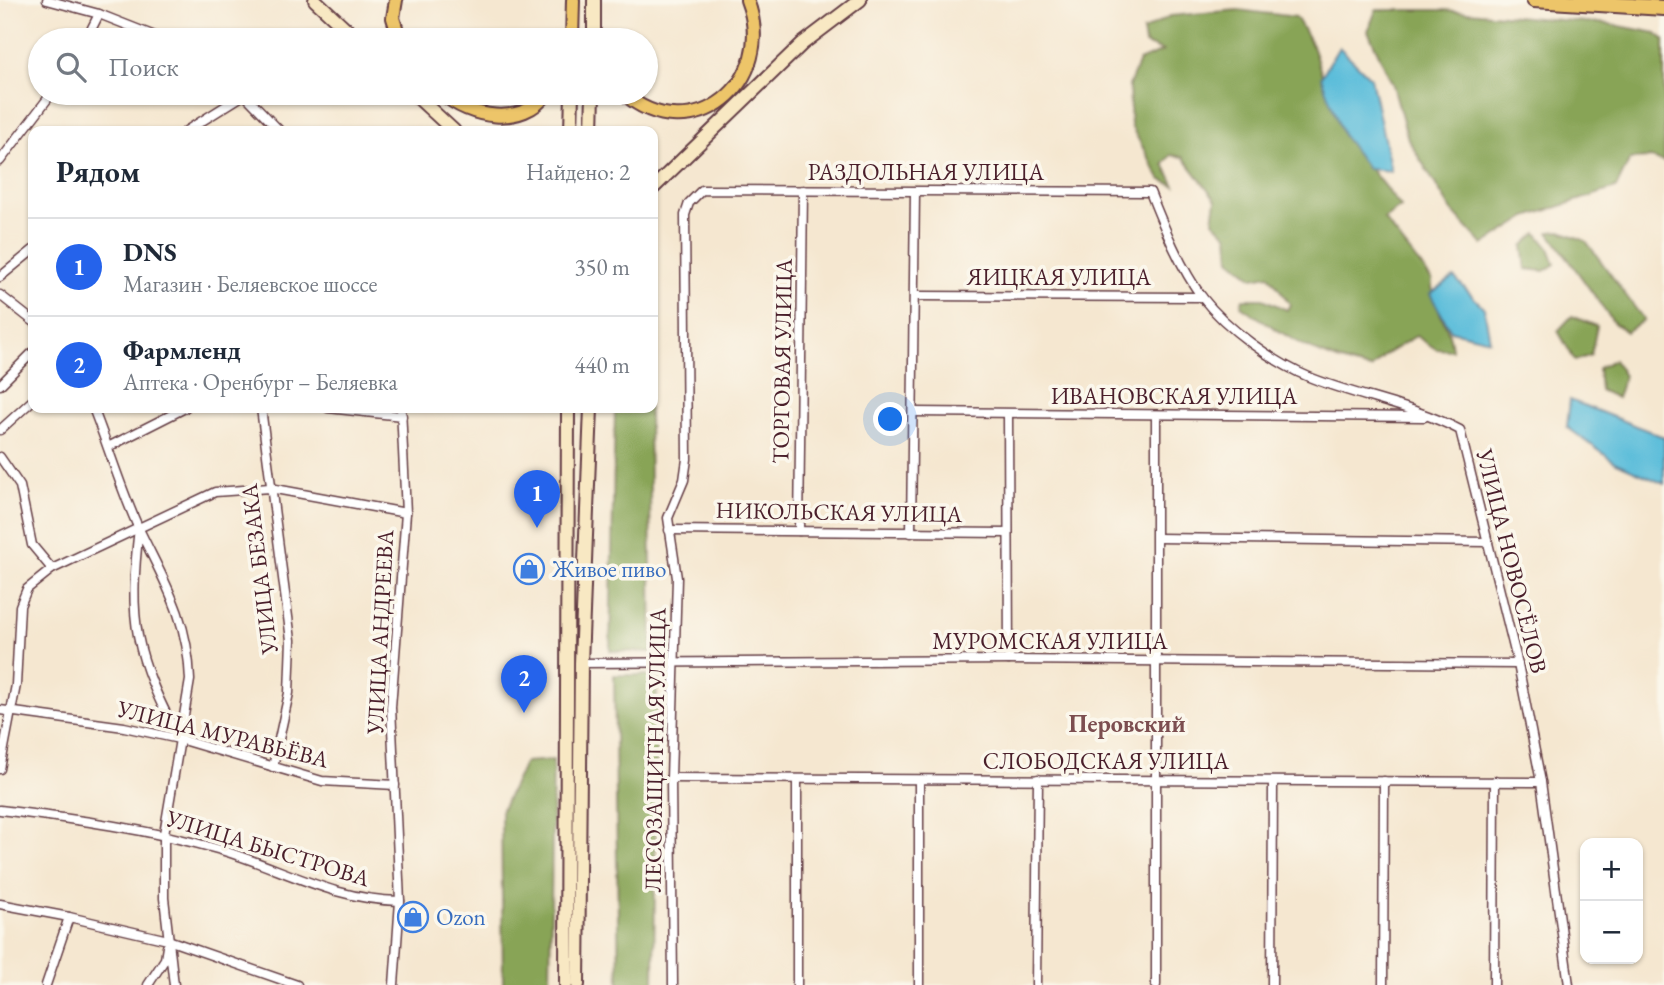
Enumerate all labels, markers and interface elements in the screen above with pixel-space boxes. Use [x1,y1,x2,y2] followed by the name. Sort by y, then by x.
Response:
[28,28,658,105] search box
[52,48,90,86] icon: search
[108,50,179,84] text: Поиск
[56,152,140,191] text: Рядом
[526,157,630,187] text: Найдено: 2
[808,157,1045,187] street label: РАЗДОЛЬНАЯ УЛИЦА
[123,235,177,269] text: DNS
[73,252,85,282] text: 1
[574,252,630,282] text: 350 m
[765,257,799,464] street label: ТОРГОВАЯ УЛИЦА
[966,262,1152,292] street label: ЯИЦКАЯ УЛИЦА
[123,269,377,299] text: Магазин · Беляевское шоссе
[123,333,241,367] text: Фармленд
[73,350,85,380] text: 2
[574,350,630,380] text: 440 m
[123,367,398,397] text: Аптека · Оренбург – Беляевка
[1051,381,1298,411] street label: ИВАНОВСКАЯ УЛИЦА
[873,402,907,436] your location
[1469,445,1554,676] street label: УЛИЦА НОВОСЁЛОВ
[514,470,560,528] pin: 1
[234,481,284,657] street label: УЛИЦА БЕЗАКА
[715,495,964,529] street label: НИКОЛЬСКАЯ УЛИЦА
[360,528,400,736] street label: УЛИЦА АНДРЕЕВА
[512,552,546,586] shop icon: Живое пиво
[551,554,666,584] place label: Живое пиво
[638,606,673,893] street label: ЛЕСОЗАЩИТНАЯ УЛИЦА
[932,626,1169,656] street label: МУРОМСКАЯ УЛИЦА
[501,655,547,713] pin: 2
[113,693,333,775] street label: УЛИЦА МУРАВЬЁВА
[1068,708,1186,739] district label: Перовский
[983,746,1230,776] street label: СЛОБОДСКАЯ УЛИЦА
[162,802,374,894] street label: УЛИЦА БЫСТРОВА
[1580,838,1643,964] map controls
[1580,838,1643,901] button: +
[396,900,430,934] shop icon: Ozon
[1580,901,1643,964] button: −
[436,902,486,932] place label: Ozon

